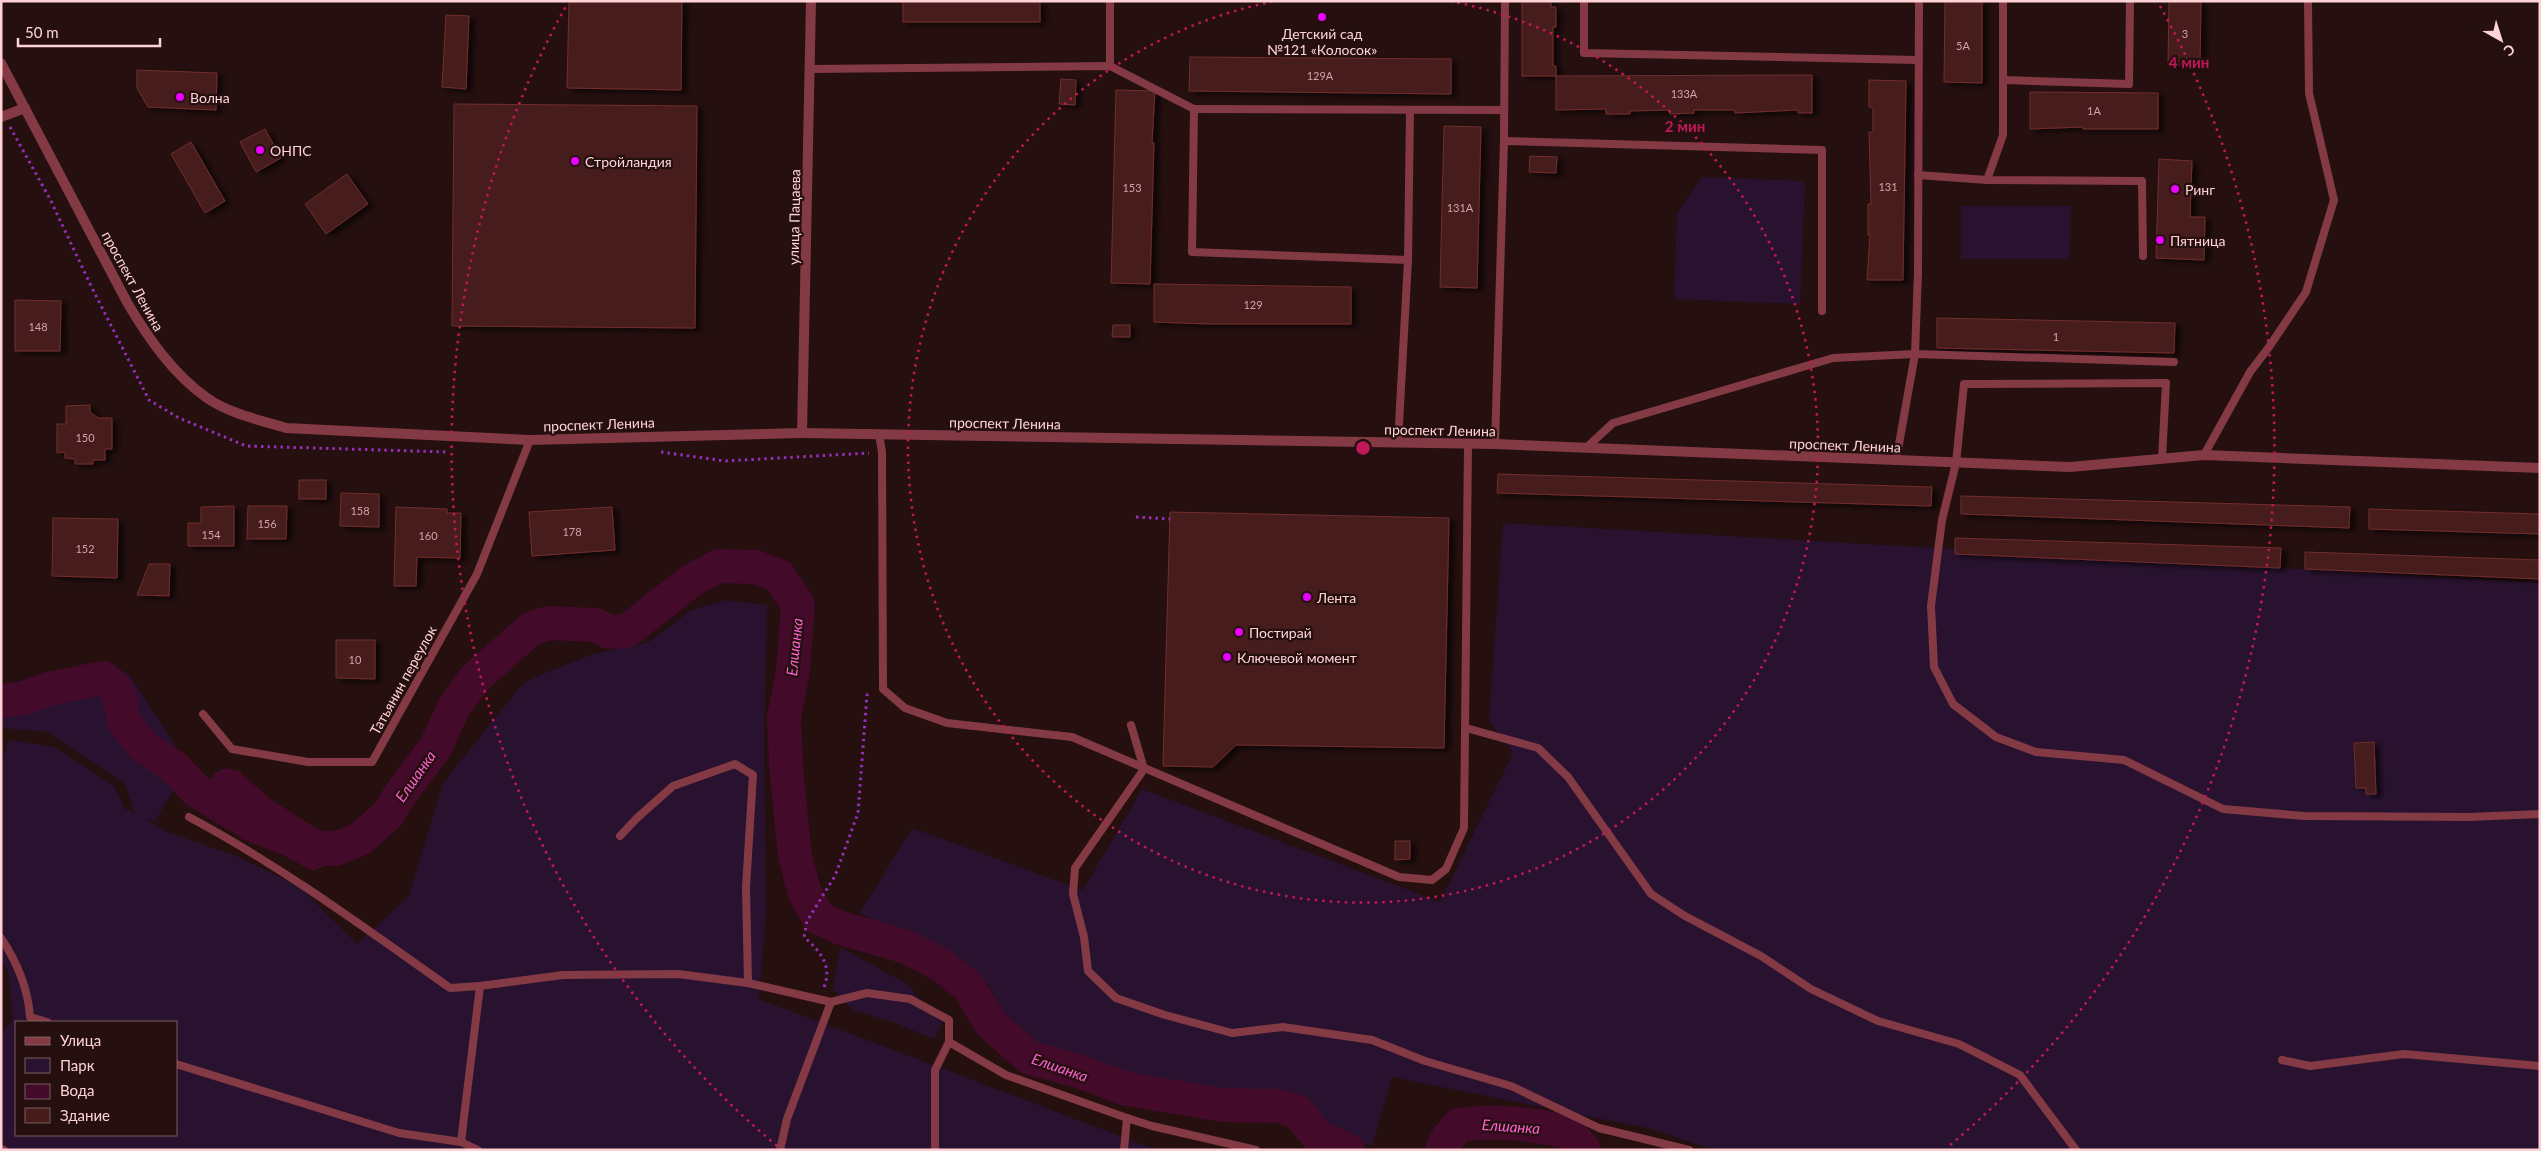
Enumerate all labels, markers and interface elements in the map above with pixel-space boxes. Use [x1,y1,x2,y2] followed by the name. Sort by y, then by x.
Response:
[1316,11,1328,23] marker: Детский сад №121 «Колосок»
[18,15,160,47] scale bar
[2476,15,2526,65] north arrow
[25,23,59,41] text: 50 m
[1267,25,1377,58] place label: Детский сад №121 «Колосок»
[2182,27,2188,40] house number: 3
[1956,39,1970,52] house number: 5А
[2500,41,2518,60] text: С
[2169,53,2209,71] text: 4 мин
[1307,69,1334,82] house number: 129А
[1671,87,1698,100] house number: 133А
[190,89,230,106] place label: Волна
[174,91,186,103] marker: Волна
[2087,104,2101,117] house number: 1А
[1665,117,1705,135] text: 2 мин
[270,142,312,159] place label: ОНПС
[254,144,266,156] marker: ОНПС
[585,153,672,170] place label: Стройландия
[569,155,581,167] marker: Стройландия
[785,169,803,265] street label: улица Пацаева
[1878,180,1898,193] house number: 131
[1122,181,1142,194] house number: 153
[2185,181,2215,198] place label: Ринг
[2169,183,2181,195] marker: Ринг
[1447,201,1474,214] house number: 131А
[99,228,168,334] street label: проспект Ленина
[2170,232,2225,249] place label: Пятница
[2154,234,2166,246] marker: Пятница
[1243,298,1263,311] house number: 129
[28,320,48,333] house number: 148
[2053,330,2059,343] house number: 1
[543,414,655,434] street label: проспект Ленина
[949,414,1061,432] street label: проспект Ленина
[1384,421,1496,439] street label: проспект Ленина
[75,431,95,444] house number: 150
[1789,435,1901,455] street label: проспект Ленина
[1354,439,1372,457] centre of rings
[350,504,370,517] house number: 158
[257,517,277,530] house number: 156
[562,525,582,538] house number: 178
[201,528,221,541] house number: 154
[418,529,438,542] house number: 160
[75,542,95,555] house number: 152
[1316,589,1356,606] place label: Лента
[1301,591,1313,603] marker: Лента
[782,617,806,677] water label: Елшанка
[366,622,440,737] street label: Татьянин переулок
[1249,624,1312,641] place label: Постирай
[1233,626,1245,638] marker: Постирай
[1237,649,1357,666] place label: Ключевой момент
[1221,651,1233,663] marker: Ключевой момент
[349,653,362,666] house number: 10
[391,747,439,805] water label: Елшанка
[15,1021,178,1136] legend
[60,1031,101,1049] text: Улица
[1030,1049,1091,1085] water label: Елшанка
[60,1056,95,1074] text: Парк
[60,1081,95,1099] text: Вода
[60,1106,110,1124] text: Здание
[1481,1115,1541,1137] water label: Елшанка

